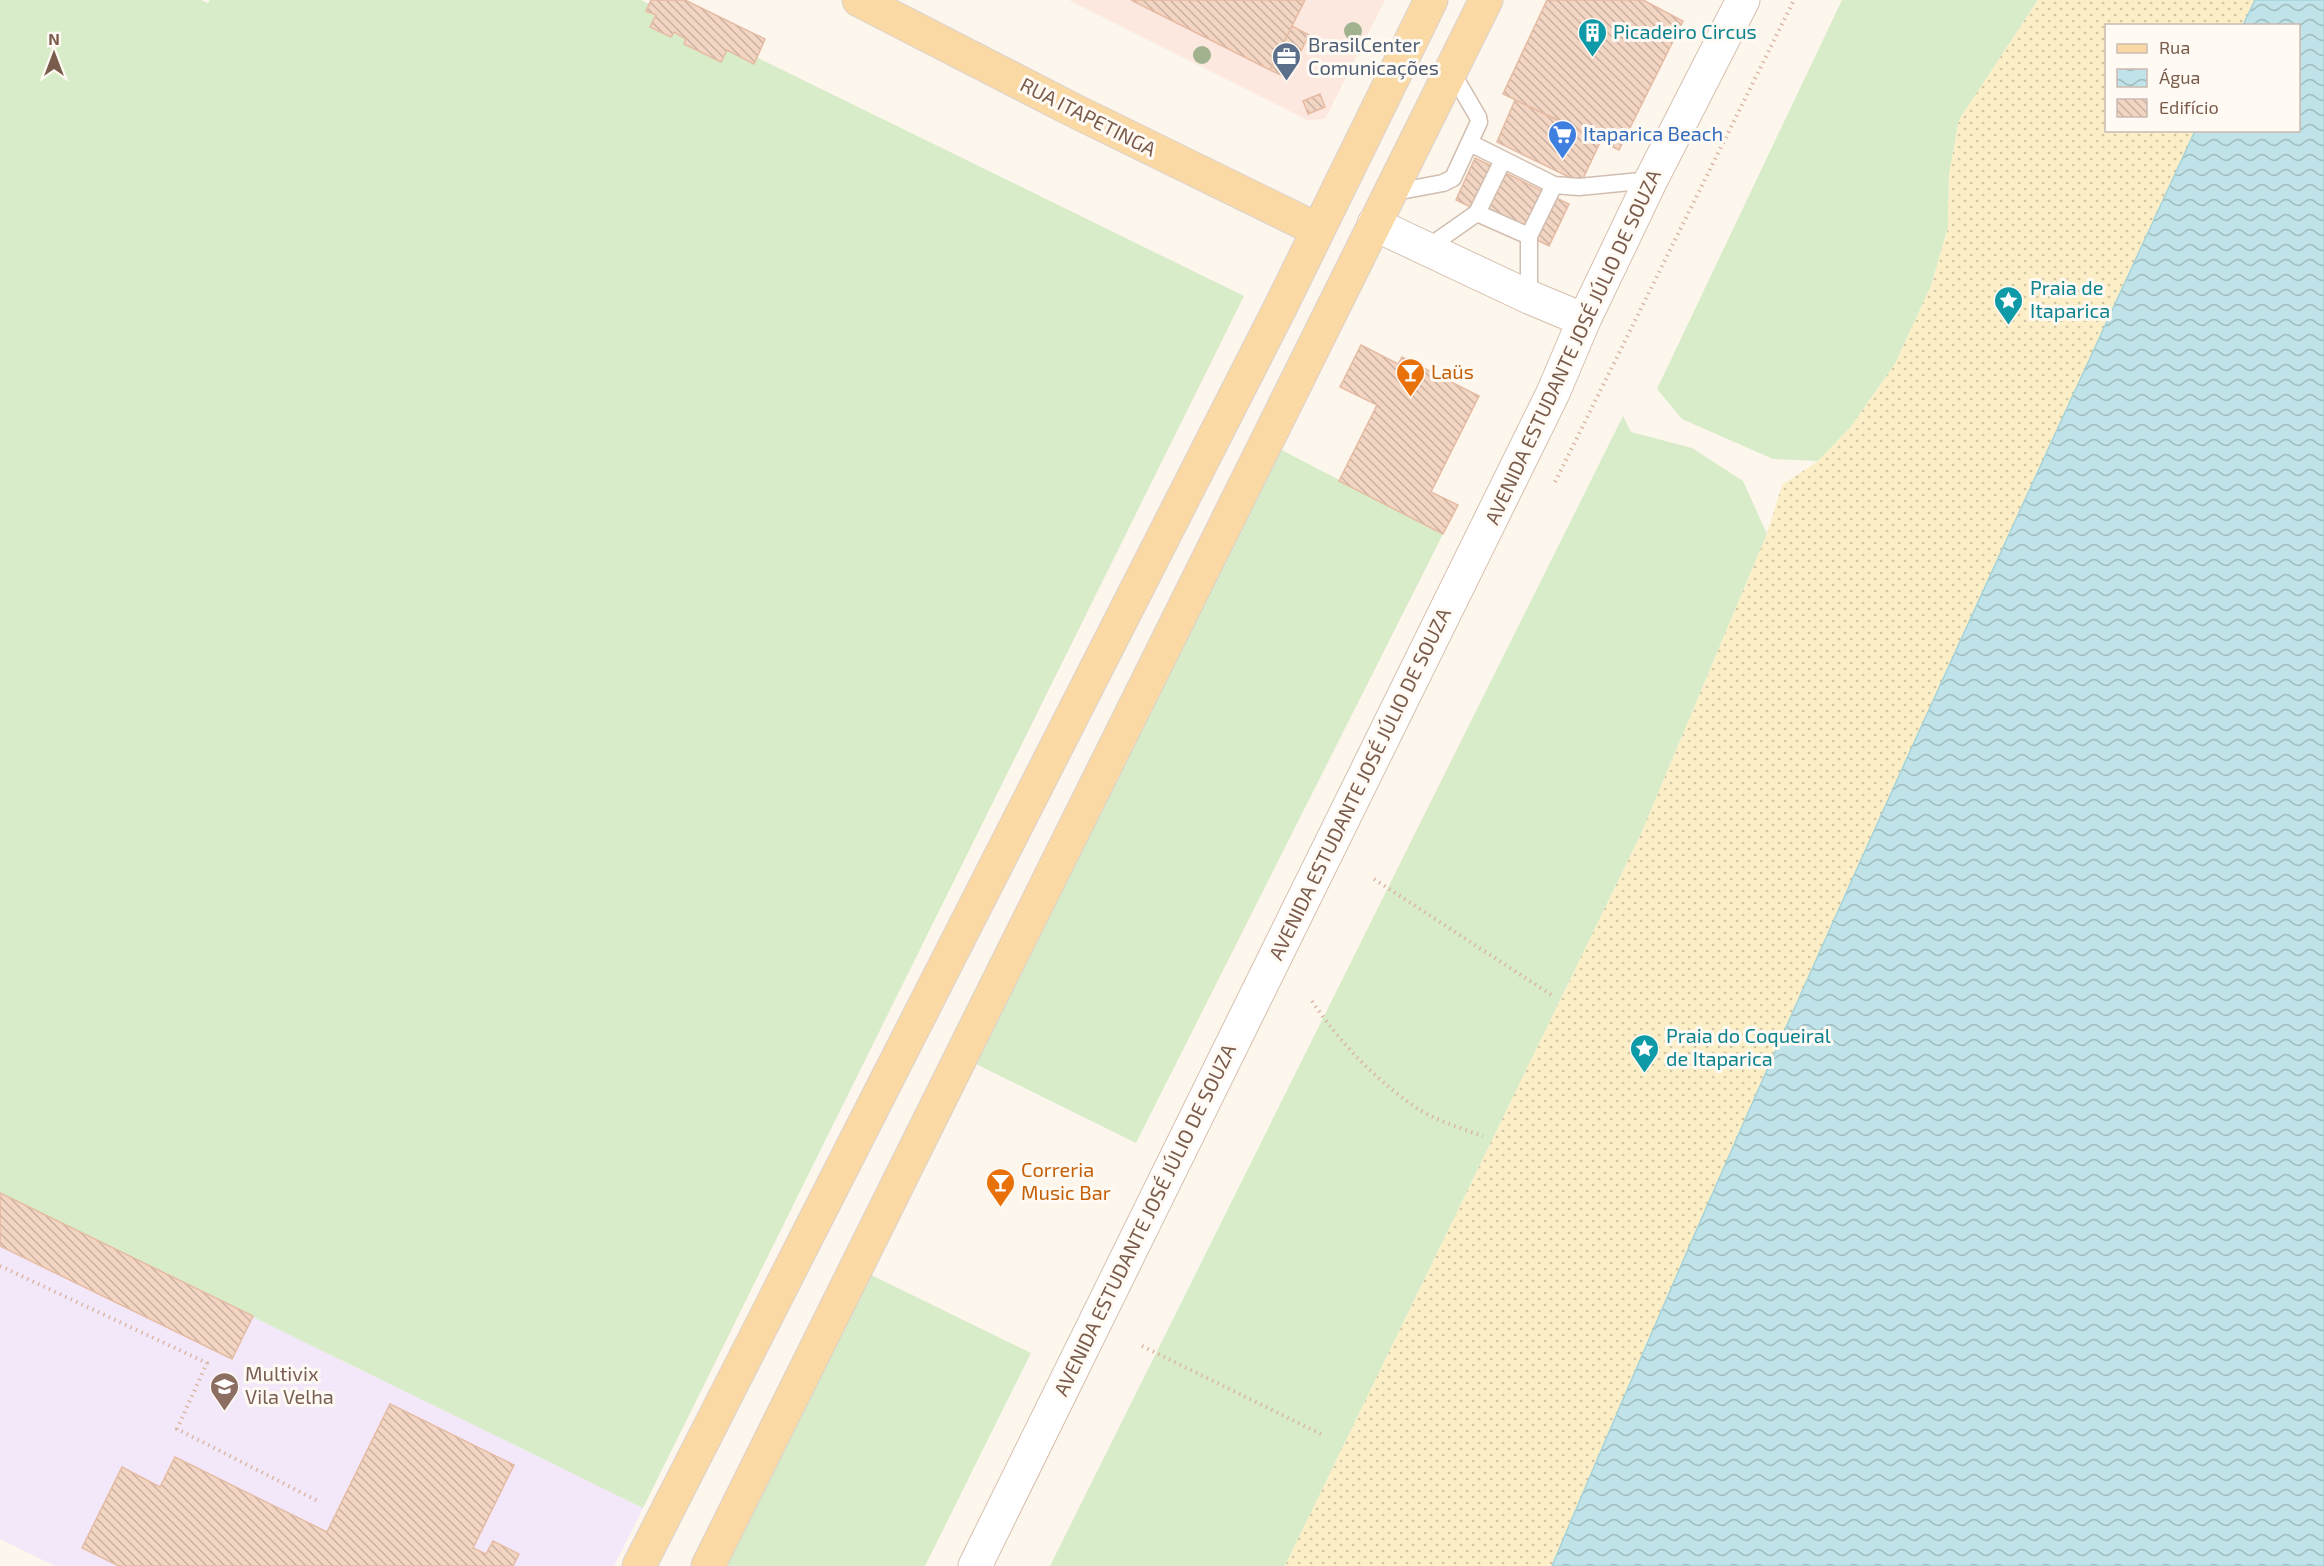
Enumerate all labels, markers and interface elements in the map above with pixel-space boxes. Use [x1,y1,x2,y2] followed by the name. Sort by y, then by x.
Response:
[1576,16,1608,58] building icon: Picadeiro Circus
[1613,19,1757,43] place label: Picadeiro Circus
[24,24,84,84] north arrow
[2105,24,2300,132] legend
[48,29,60,48] text: N
[1308,32,1439,80] place label: BrasilCenter Comunicações
[2159,36,2190,58] text: Rua
[1271,40,1303,82] office icon: BrasilCenter Comunicações
[2159,66,2200,88] text: Água
[1017,72,1161,161] street label: RUA ITAPETINGA
[2159,96,2219,118] text: Edifício
[1546,118,1578,160] supermarket icon: Itaparica Beach
[1583,121,1723,145] place label: Itaparica Beach
[1479,165,1665,528] street label: AVENIDA ESTUDANTE JOSÉ JÚLIO DE SOUZA
[2030,275,2110,322] place label: Praia de Itaparica
[1993,284,2025,326] place icon: Praia de Itaparica
[1394,356,1426,398] bar icon: Laüs
[1431,359,1474,383] place label: Laüs
[1263,603,1455,964] street label: AVENIDA ESTUDANTE JOSÉ JÚLIO DE SOUZA
[1666,1023,1831,1070] place label: Praia do Coqueiral de Itaparica
[1629,1032,1661,1074] place icon: Praia do Coqueiral de Itaparica
[1048,1039,1240,1400] street label: AVENIDA ESTUDANTE JOSÉ JÚLIO DE SOUZA
[1021,1157,1111,1204] place label: Correria Music Bar
[984,1166,1016,1208] bar icon: Correria Music Bar
[245,1361,334,1408] place label: Multivix Vila Velha
[208,1370,240,1412] school or university icon: Multivix Vila Velha

